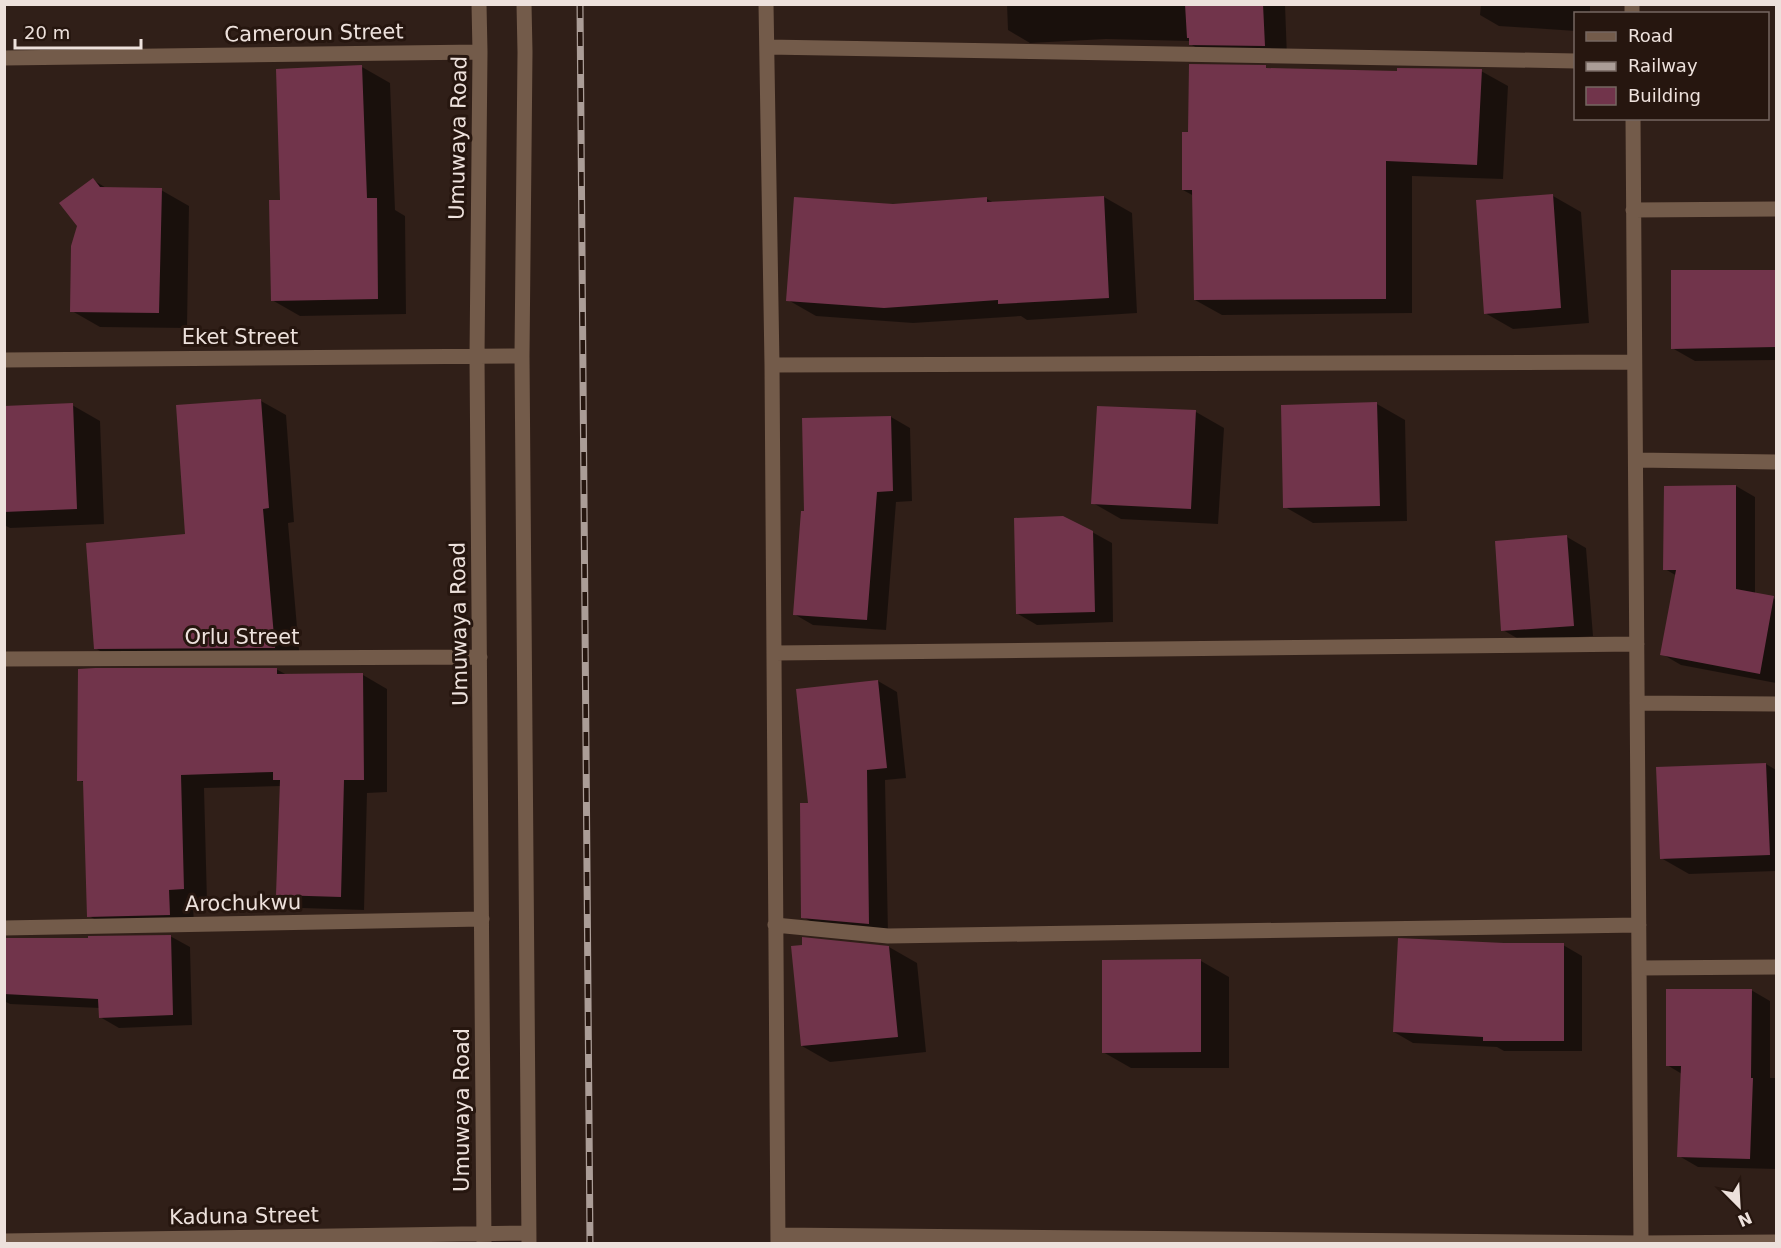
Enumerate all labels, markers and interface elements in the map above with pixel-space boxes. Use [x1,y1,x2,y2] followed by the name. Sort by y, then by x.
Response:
[15,12,141,50] scale bar
[1574,12,1769,120] legend
[224,19,404,47] street label: Cameroun Street
[24,22,70,43] text: 20 m
[1628,25,1673,46] text: Road
[1628,55,1698,76] text: Railway
[445,56,471,220] street label: Umuwaya Road
[1628,85,1701,106] text: Building
[182,325,298,349] street label: Eket Street
[446,542,472,706] street label: Umuwaya Road
[185,625,299,649] street label: Orlu Street
[185,890,301,916] street label: Arochukwu
[450,1028,474,1192] street label: Umuwaya Road
[1709,1176,1769,1236] north arrow
[169,1203,319,1229] street label: Kaduna Street
[1735,1208,1755,1231] text: N

